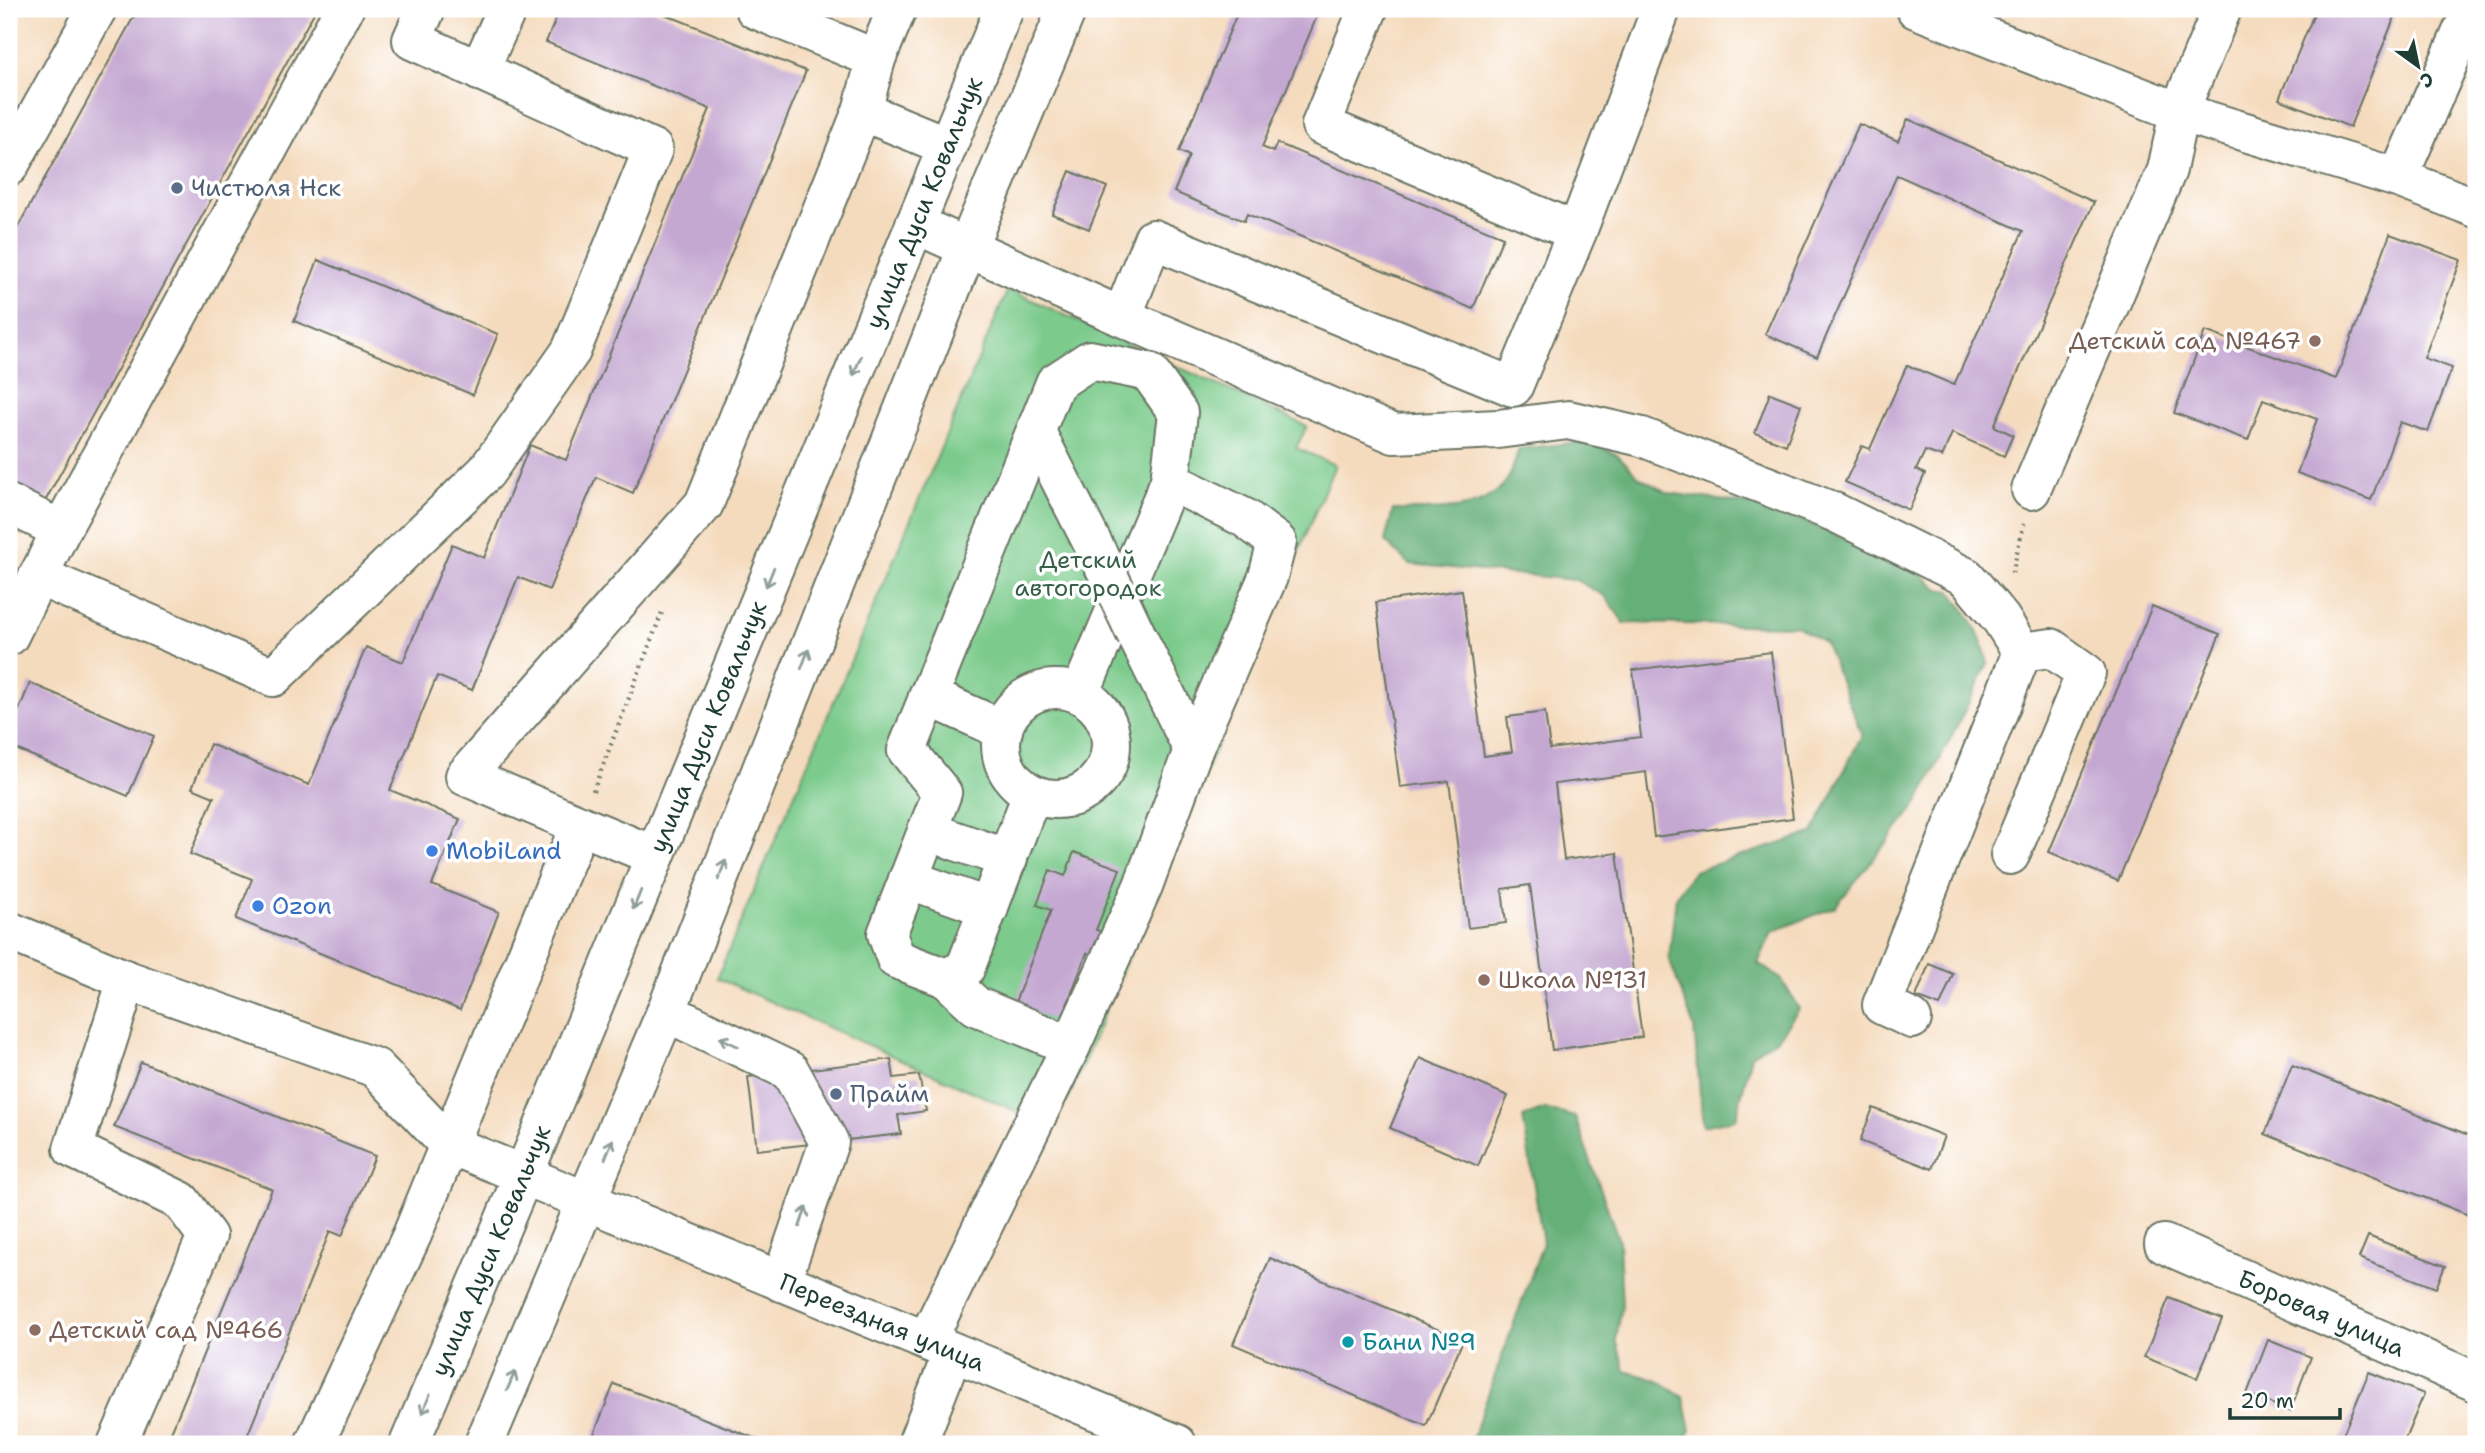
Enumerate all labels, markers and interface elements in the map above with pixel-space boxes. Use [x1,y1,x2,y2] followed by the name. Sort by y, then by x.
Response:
[2384,32,2454,102] north arrow
[2415,66,2439,93] text: С
[858,72,990,333] street label: улица Дуси Ковальчук
[191,172,341,204] place label: Чистюля Нск
[169,180,185,196] marker: Чистюля Нск
[2069,325,2301,357] place label: Детский сад №467
[2307,333,2323,349] marker: Детский сад №467
[849,355,862,377] one-way arrow
[1015,544,1162,604] park label: Детский автогородок
[763,565,776,587] one-way arrow
[642,596,774,858] street label: улица Дуси Ковальчук
[800,648,813,670] one-way arrow
[446,835,561,867] place label: MobiLand
[424,843,440,859] marker: MobiLand
[716,860,729,882] one-way arrow
[630,889,643,911] one-way arrow
[272,890,332,922] place label: Ozon
[250,898,266,914] marker: Ozon
[1498,964,1647,996] place label: Школа №131
[1476,972,1492,988] marker: Школа №131
[719,1035,740,1048] one-way arrow
[850,1078,929,1110] place label: Прайм
[828,1086,844,1102] marker: Прайм
[424,1120,558,1381] street label: улица Дуси Ковальчук
[603,1139,616,1161] one-way arrow
[798,1207,810,1229] one-way arrow
[2233,1263,2410,1365] street label: Боровая улица
[775,1266,990,1379] street label: Переездная улица
[49,1314,283,1346] place label: Детский сад №466
[27,1322,43,1338] marker: Детский сад №466
[1362,1326,1476,1358] place label: Бани №9
[1340,1334,1356,1350] marker: Бани №9
[505,1371,518,1393] one-way arrow
[2230,1376,2340,1420] scale bar
[2240,1387,2294,1415] text: 20 m
[419,1393,432,1414] one-way arrow

